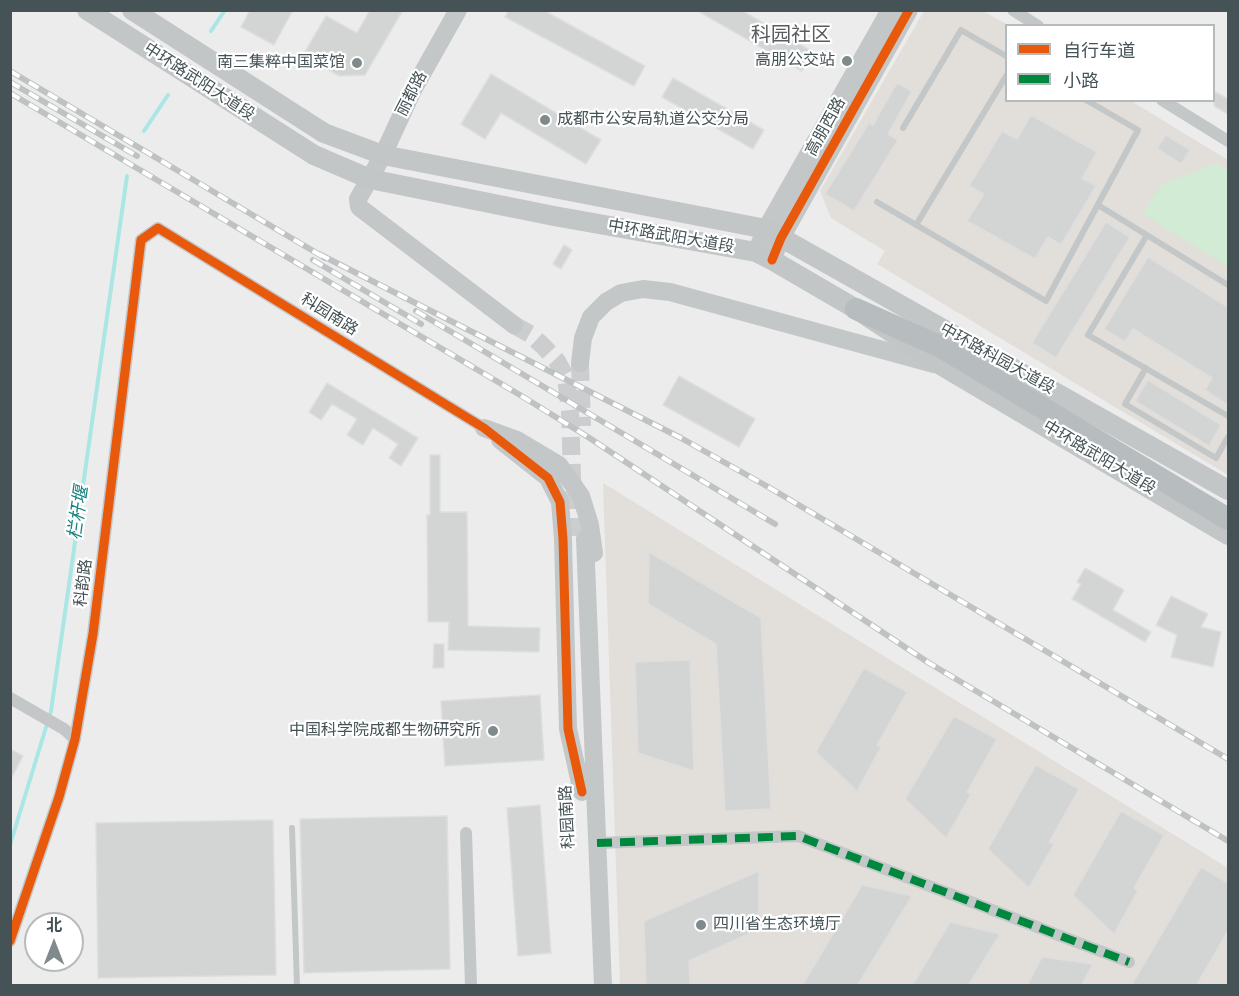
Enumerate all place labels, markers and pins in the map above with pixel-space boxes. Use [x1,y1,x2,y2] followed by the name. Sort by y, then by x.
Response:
[755,51,835,71] place label: 高朋公交站
[217,53,345,73] place label: 南三集粹中国菜馆
[840,54,854,68] marker: 高朋公交站
[350,56,364,70] marker: 南三集粹中国菜馆
[557,110,749,130] place label: 成都市公安局轨道公交分局
[538,113,552,127] marker: 成都市公安局轨道公交分局
[289,721,481,741] place label: 中国科学院成都生物研究所
[486,724,500,738] marker: 中国科学院成都生物研究所
[713,915,841,935] place label: 四川省生态环境厅
[694,918,708,932] marker: 四川省生态环境厅

